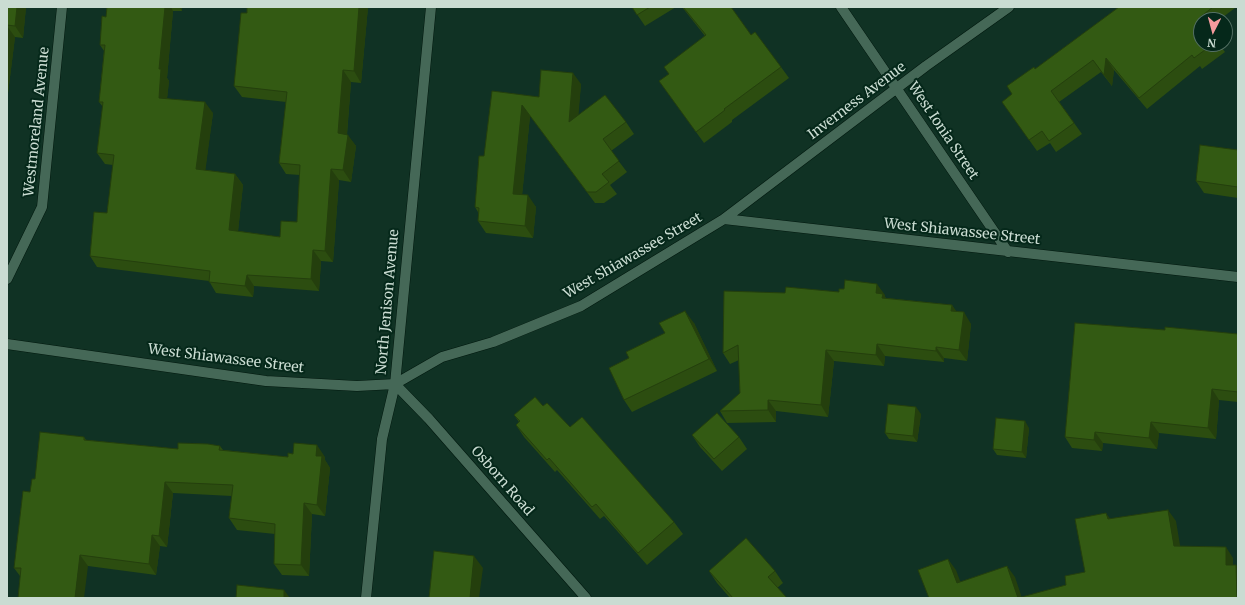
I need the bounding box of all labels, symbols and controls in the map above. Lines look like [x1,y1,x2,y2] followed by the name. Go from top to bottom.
[1193,12,1233,52] north arrow
[1207,36,1217,50] text: N
[21,46,53,198] street label: Westmoreland Avenue
[805,59,909,143] street label: Inverness Avenue
[904,79,982,183] street label: West Ionia Street
[561,209,705,303] street label: West Shiawassee Street
[883,215,1041,249] street label: West Shiawassee Street
[373,229,403,375] street label: North Jenison Avenue
[147,341,305,377] street label: West Shiawassee Street
[467,443,537,519] street label: Osborn Road

